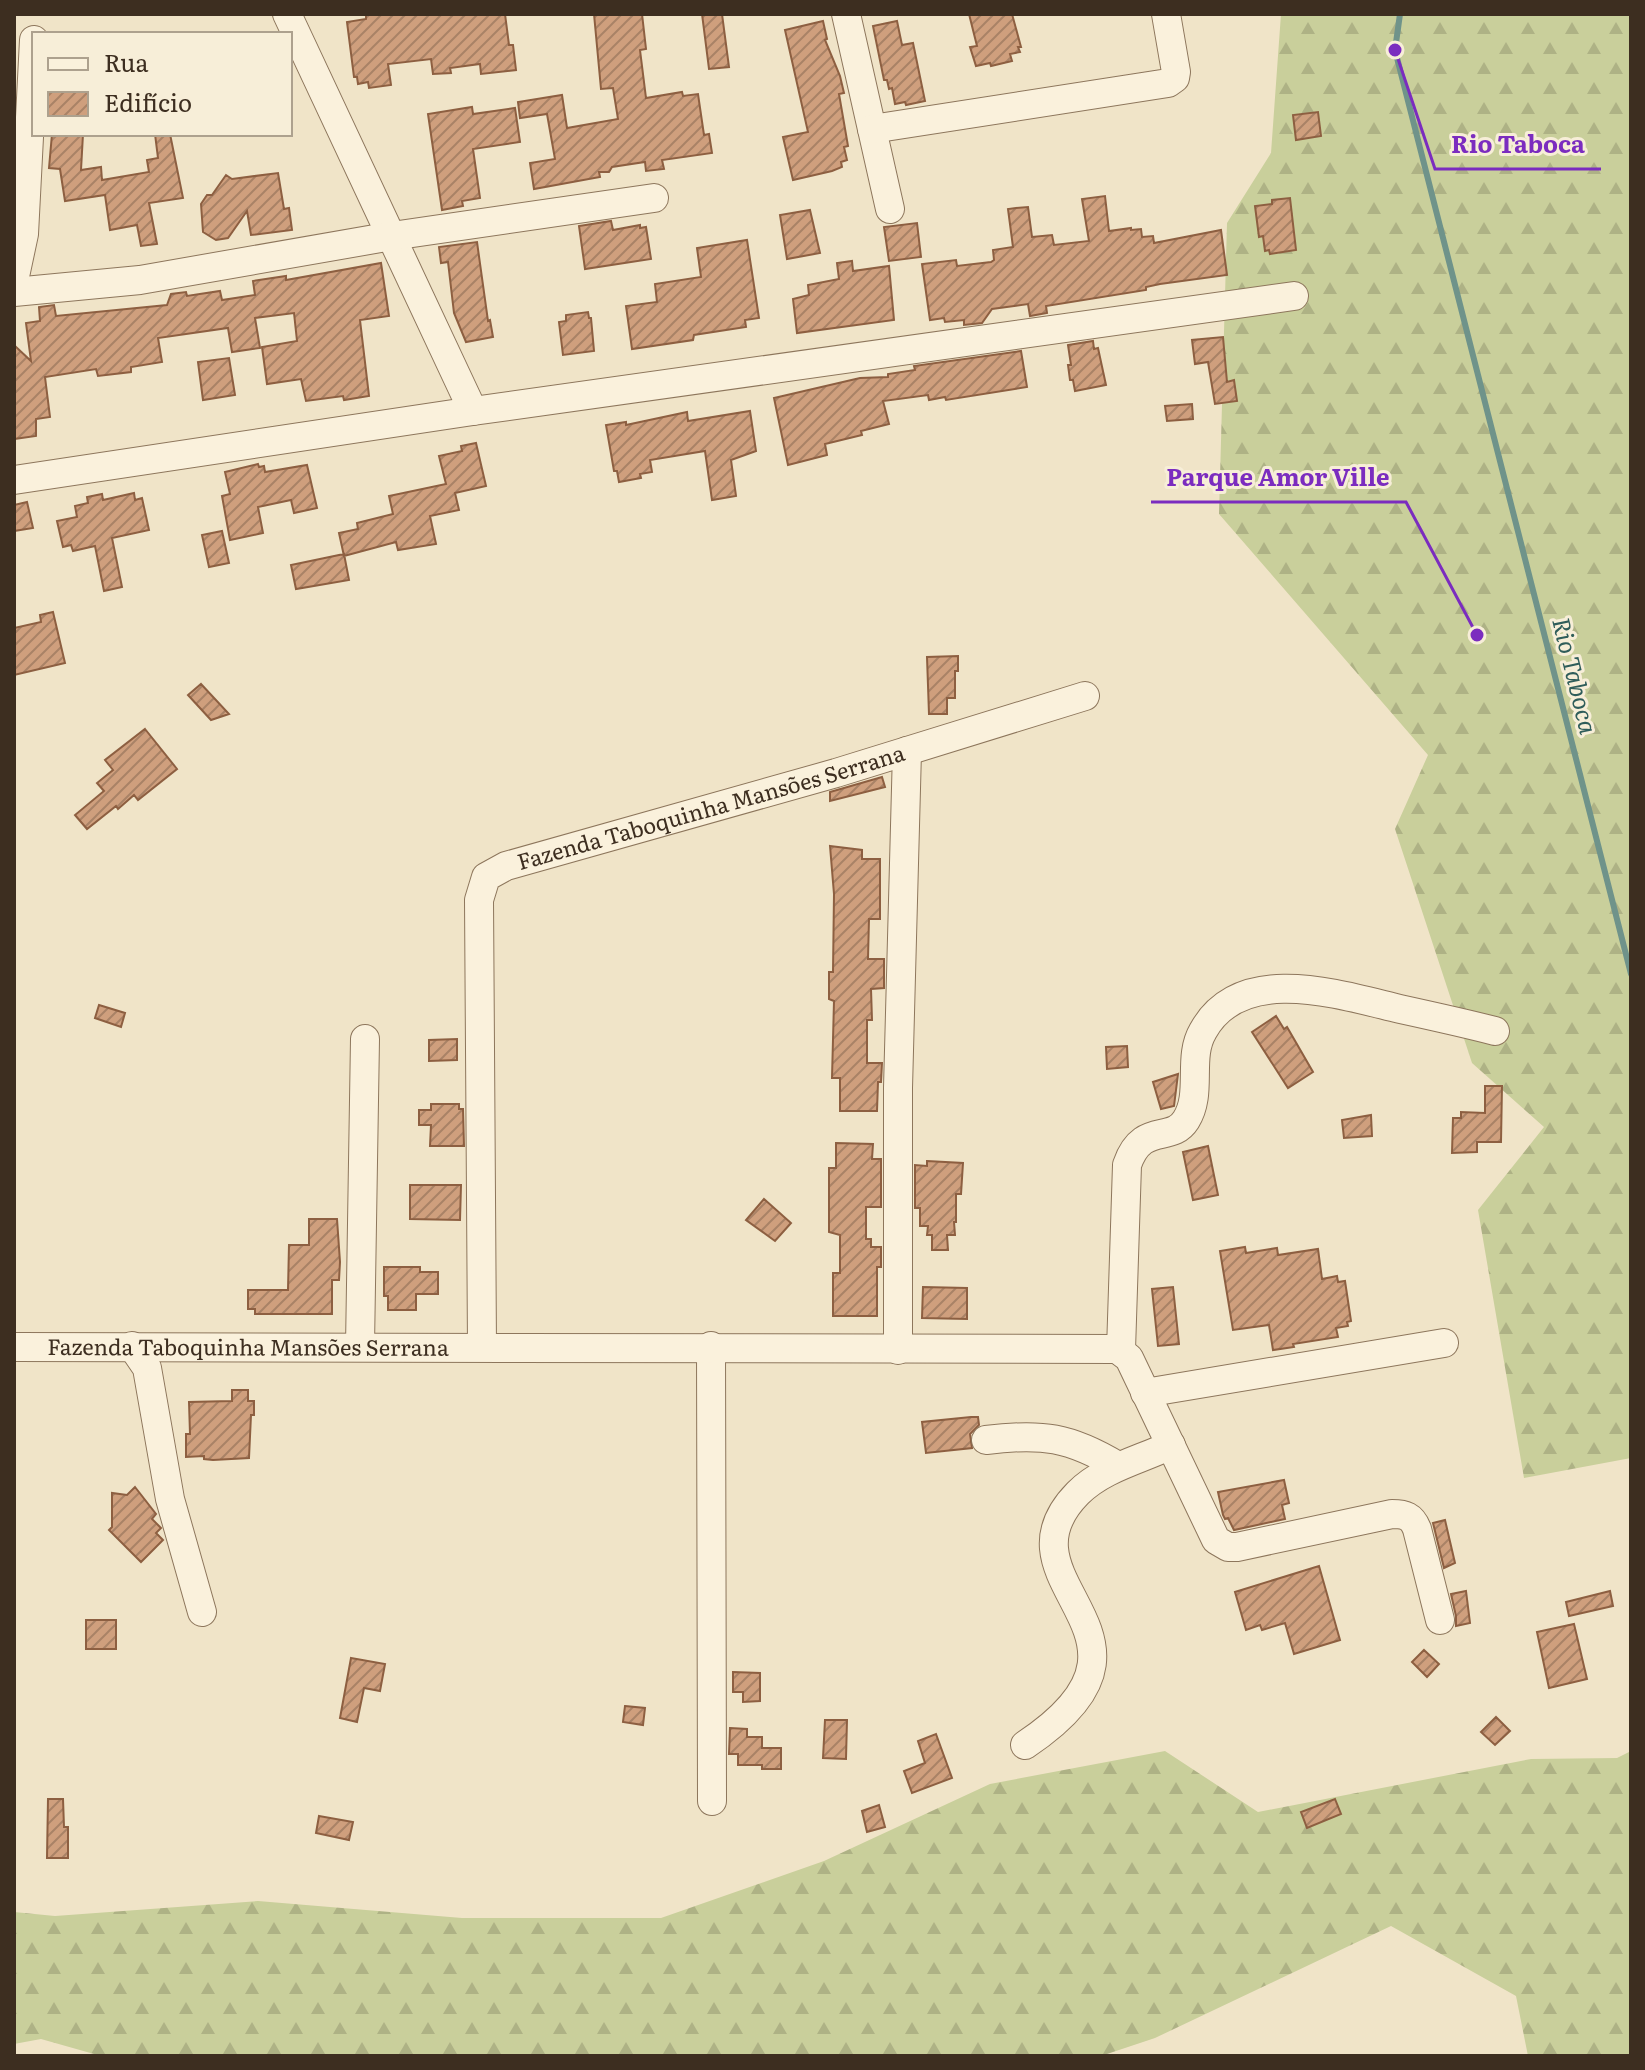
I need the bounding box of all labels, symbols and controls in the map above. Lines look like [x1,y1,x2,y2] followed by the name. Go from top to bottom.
[32,32,292,136] legend
[104,44,149,79] text: Rua
[104,84,192,119] text: Edifício
[1435,121,1601,169] callout: Rio Taboca
[1451,125,1585,160] text: Rio Taboca
[1151,454,1406,502] callout: Parque Amor Ville
[1166,458,1390,493] text: Parque Amor Ville
[1545,614,1608,737] water label: Rio Taboca
[513,735,908,877] street label: Fazenda Taboquinha Mansões Serrana
[47,1329,449,1363] street label: Fazenda Taboquinha Mansões Serrana

